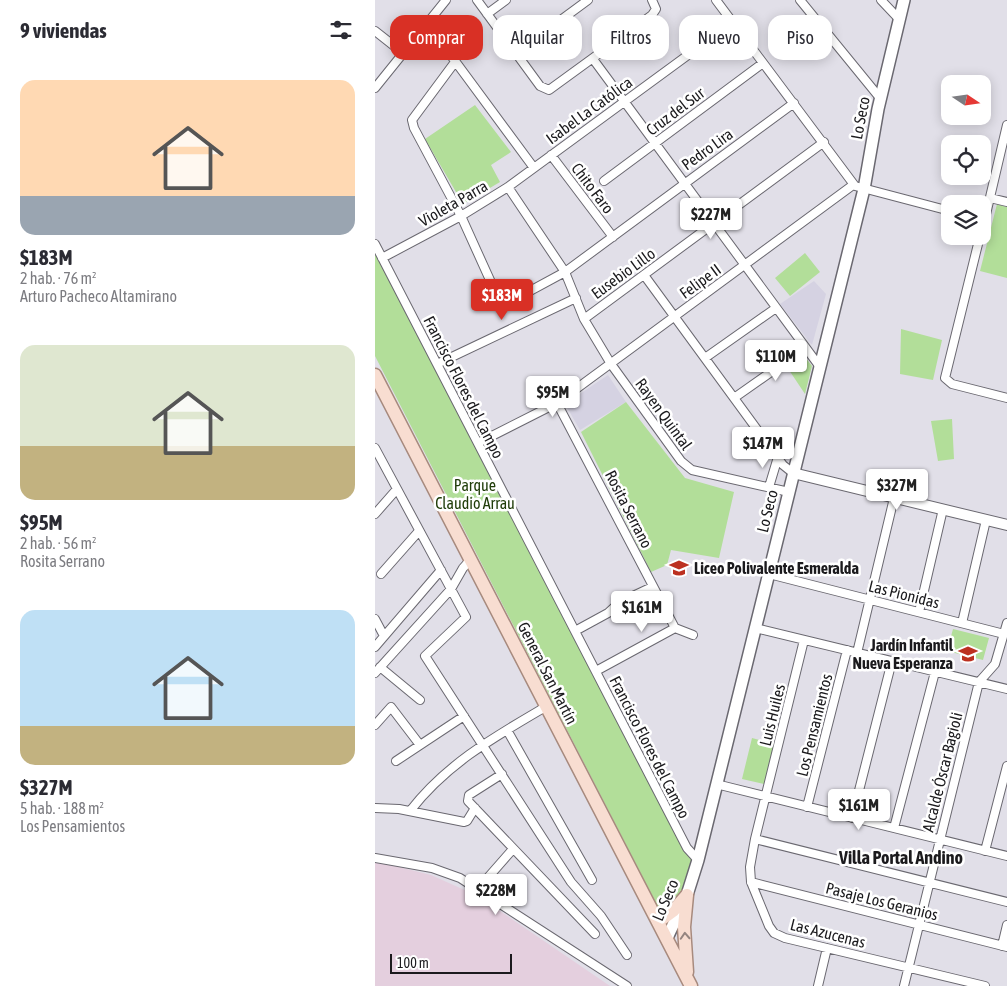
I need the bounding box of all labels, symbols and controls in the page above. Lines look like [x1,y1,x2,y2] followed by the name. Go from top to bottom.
[390,15,483,60] chip: Comprar
[493,15,582,60] chip: Alquilar
[592,15,669,60] chip: Filtros
[679,15,758,60] chip: Nuevo
[768,15,832,60] chip: Piso
[327,16,355,44] icon: filters
[20,18,107,42] text: 9 viviendas
[542,73,636,147] street label: Isabel La Católica
[941,75,991,125] north arrow
[941,75,991,245] map controls
[642,83,708,139] street label: Cruz del Sur
[847,95,873,141] street label: Lo Seco
[143,113,233,203] icon: home
[678,124,736,174] street label: Pedro Lira
[941,135,991,185] button: locate
[568,159,618,217] street label: Chito Faro
[416,176,490,230] street label: Violeta Parra
[941,195,991,245] button: layers
[676,198,746,240] pin: $227M
[691,205,731,223] text: $227M
[588,244,658,302] street label: Eusebio Lillo
[20,245,73,269] text: $183M
[676,260,725,303] street label: Felipe II
[20,269,96,287] text: 2 hab. · 76 m²
[467,278,537,321] pin: $183M
[482,286,522,304] text: $183M
[20,287,177,305] text: Arturo Pacheco Altamirano
[419,313,508,461] street label: Francisco Flores del Campo
[741,340,811,382] pin: $110M
[756,347,796,365] text: $110M
[631,375,696,454] street label: Rayen Quintal
[523,376,583,418] pin: $95M
[143,378,233,468] icon: home
[537,383,569,401] text: $95M
[728,426,798,469] pin: $147M
[743,434,783,452] text: $147M
[602,467,656,551] street label: Rosita Serrano
[862,468,932,511] pin: $327M
[435,476,515,512] park label: Parque Claudio Arrau
[877,476,917,494] text: $327M
[753,488,781,534] street label: Lo Seco
[20,510,63,534] text: $95M
[20,534,96,552] text: 2 hab. · 56 m²
[20,552,105,570] text: Rosita Serrano
[668,557,690,579] school or university icon: Liceo Polivalente Esmeralda
[694,559,859,577] place label: Liceo Polivalente Esmeralda
[867,577,942,612] street label: Las Pionidas
[607,590,677,633] pin: $161M
[622,598,662,616] text: $161M
[515,619,581,727] street label: General San Martín
[853,636,954,672] place label: Jardín Infantil Nueva Esperanza
[143,643,233,733] icon: home
[957,643,979,665] school or university icon: Jardín Infantil Nueva Esperanza
[793,671,836,778] street label: Los Pensamientos
[605,673,694,821] street label: Francisco Flores del Campo
[756,682,788,748] street label: Luis Huiles
[918,710,967,834] street label: Alcalde Óscar Bagioli
[20,775,73,799] text: $327M
[824,788,894,831] pin: $161M
[839,796,879,814] text: $161M
[20,799,104,817] text: 5 hab. · 188 m²
[20,817,125,835] text: Los Pensamientos
[838,847,963,868] district label: Villa Portal Andino
[461,874,531,916] pin: $228M
[648,877,682,923] street label: Lo Seco
[824,878,940,925] street label: Pasaje Los Geranios
[476,881,516,899] text: $228M
[789,915,868,951] street label: Las Azucenas
[679,932,690,940] one-way arrow
[390,951,513,974] scale bar
[397,955,429,971] text: 100 m

